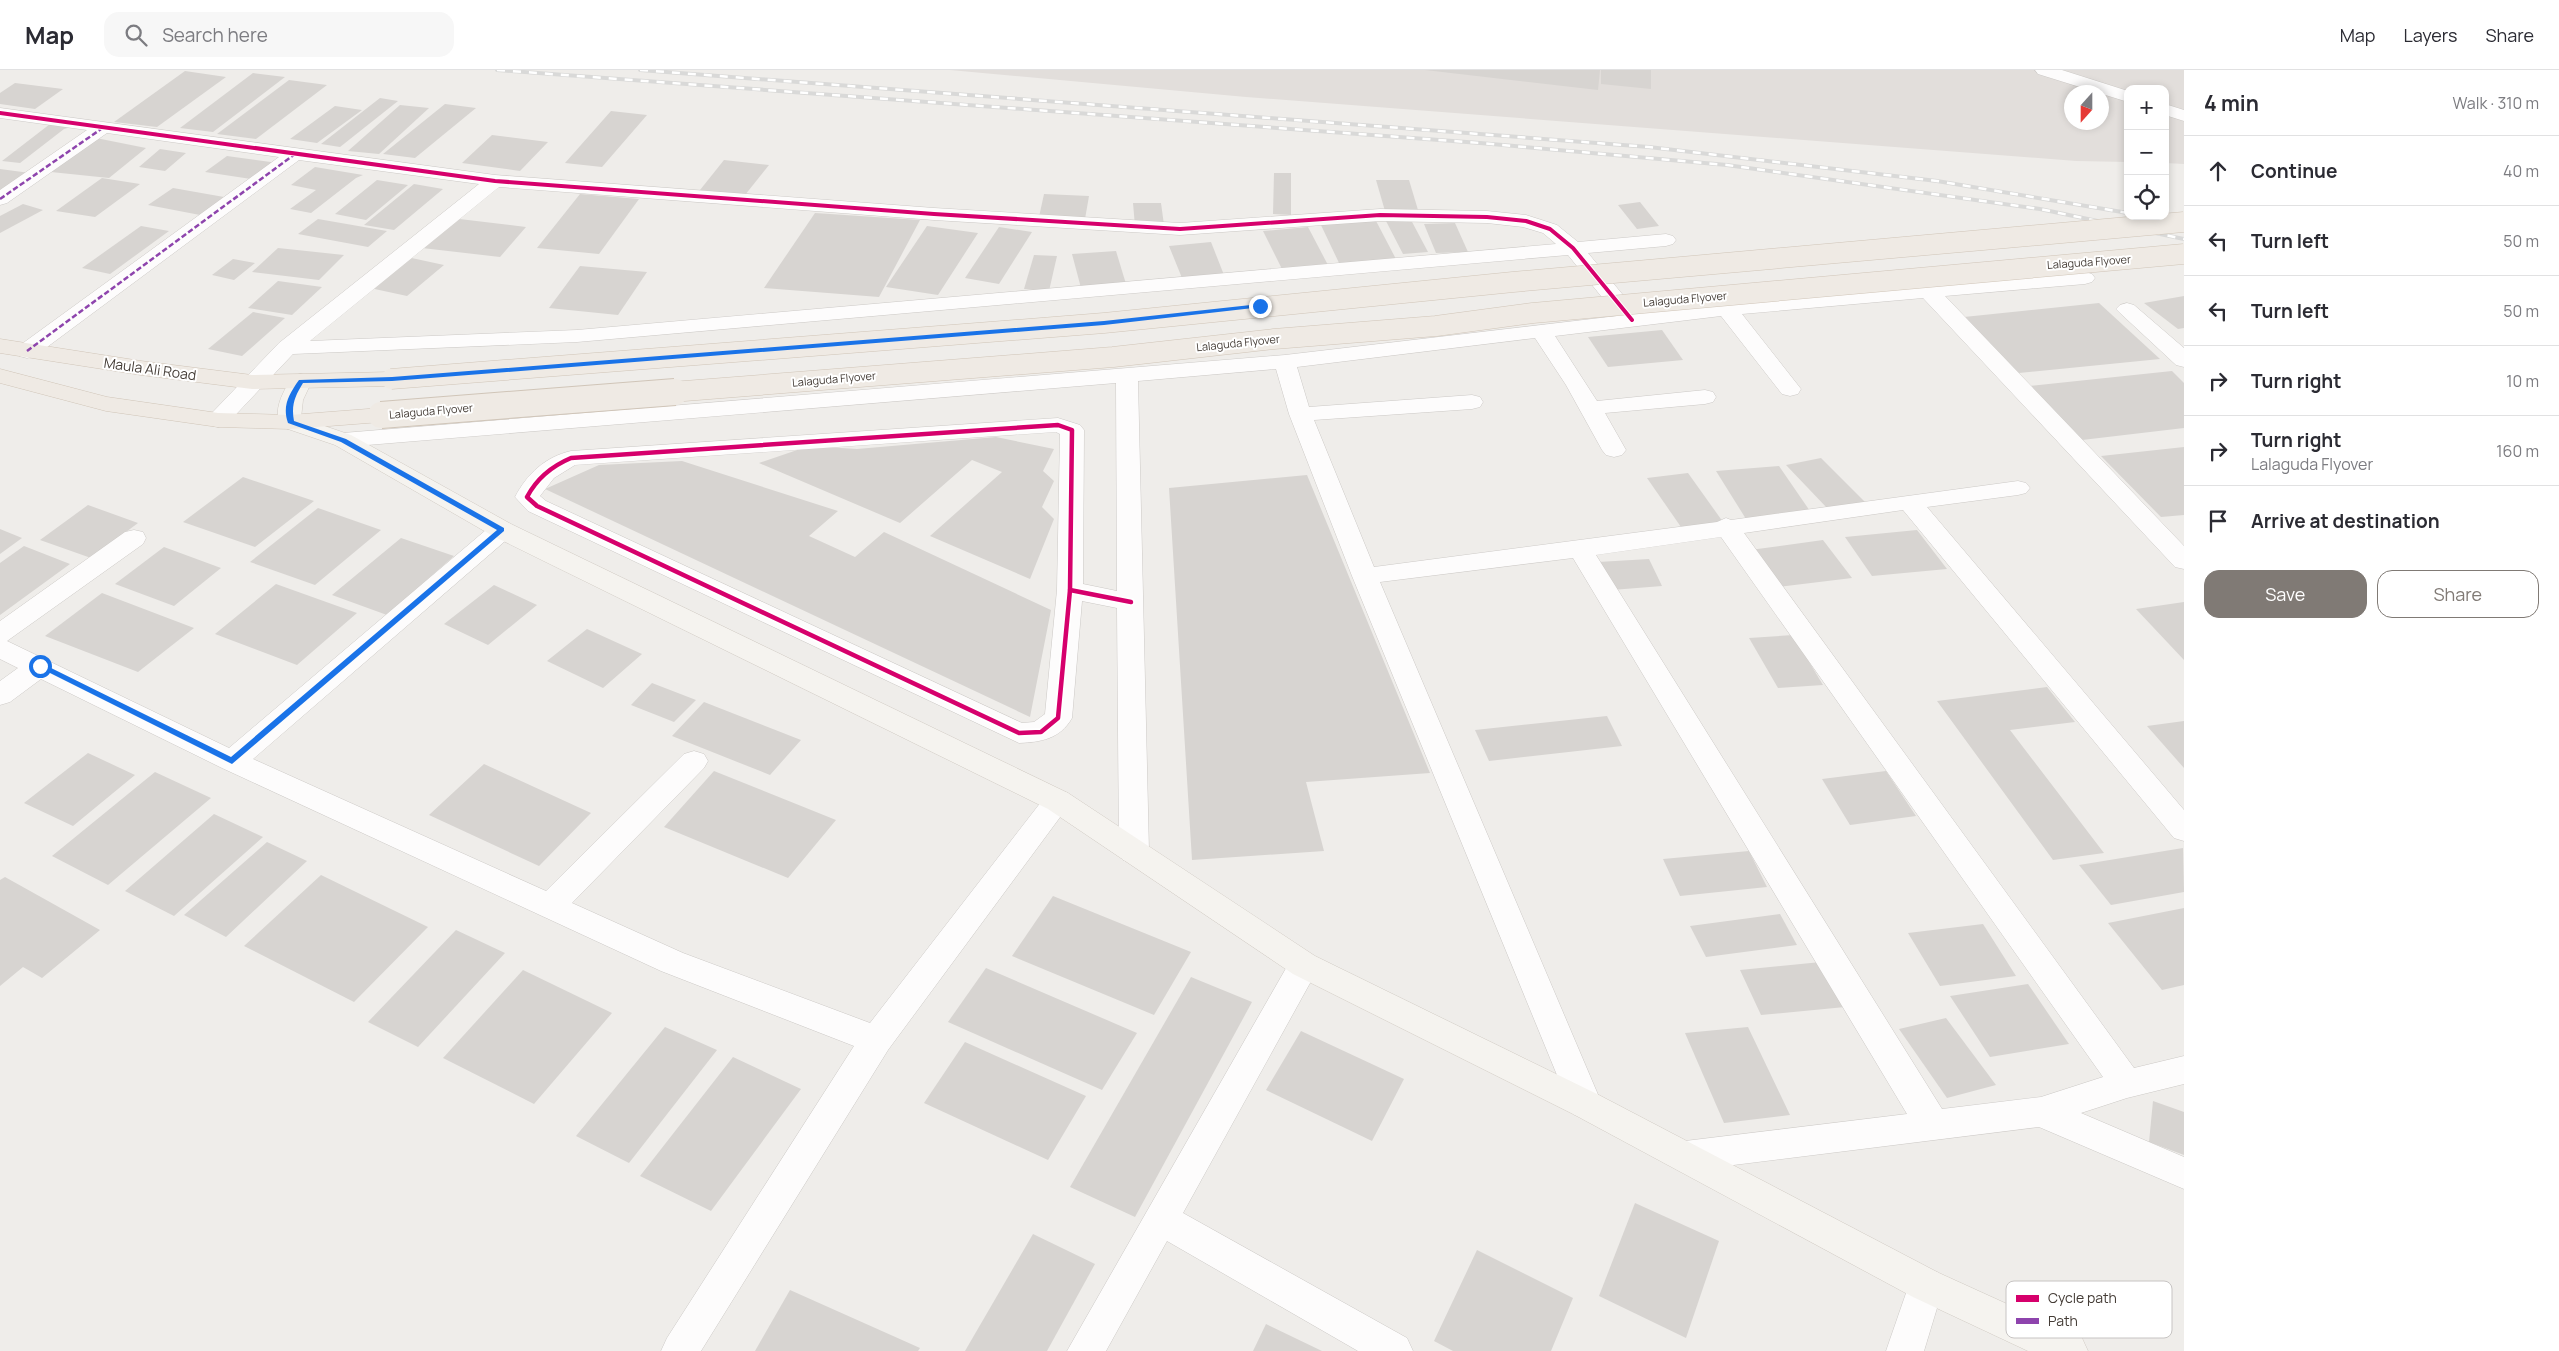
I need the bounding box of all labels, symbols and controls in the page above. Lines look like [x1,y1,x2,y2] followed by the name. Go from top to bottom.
[104,12,454,57] search box
[25,18,74,51] text: Map
[122,21,150,49] icon: search
[162,22,268,48] text: Search here
[2340,23,2375,47] text: Map
[2403,23,2457,47] text: Layers
[2485,23,2534,47] text: Share
[2064,85,2109,130] north arrow
[2124,85,2169,220] map controls
[2124,85,2169,130] button: +
[2204,89,2259,117] text: 4 min
[2453,92,2539,114] text: Walk · 310 m
[2124,130,2169,175] button: −
[2204,157,2232,185] icon: ahead
[2251,158,2337,184] text: Continue
[2503,160,2539,182] text: 40 m
[2124,175,2169,220] button: locate
[2204,227,2232,255] icon: left
[2251,228,2329,254] text: Turn left
[2503,230,2539,252] text: 50 m
[2047,251,2131,272] street label: Lalaguda Flyover
[1642,287,1727,310] street label: Lalaguda Flyover
[1249,295,1272,318] route end
[2204,297,2232,325] icon: left
[2251,298,2329,324] text: Turn left
[2503,300,2539,322] text: 50 m
[1195,331,1281,354] street label: Lalaguda Flyover
[103,353,197,384] street label: Maula Ali Road
[791,367,876,390] street label: Lalaguda Flyover
[2204,367,2232,395] icon: right
[2251,368,2341,394] text: Turn right
[2506,370,2539,392] text: 10 m
[388,399,473,422] street label: Lalaguda Flyover
[2251,427,2341,453] text: Turn right
[2204,437,2232,465] icon: right
[2496,440,2539,462] text: 160 m
[2251,453,2373,475] text: Lalaguda Flyover
[2204,507,2232,535] icon: arrive
[2251,508,2440,534] text: Arrive at destination
[2204,570,2367,618] button: Save
[2377,570,2539,618] button: Share
[29,655,52,678] route start
[2006,1281,2172,1338] legend
[2048,1288,2117,1307] text: Cycle path
[2048,1311,2078,1330] text: Path

